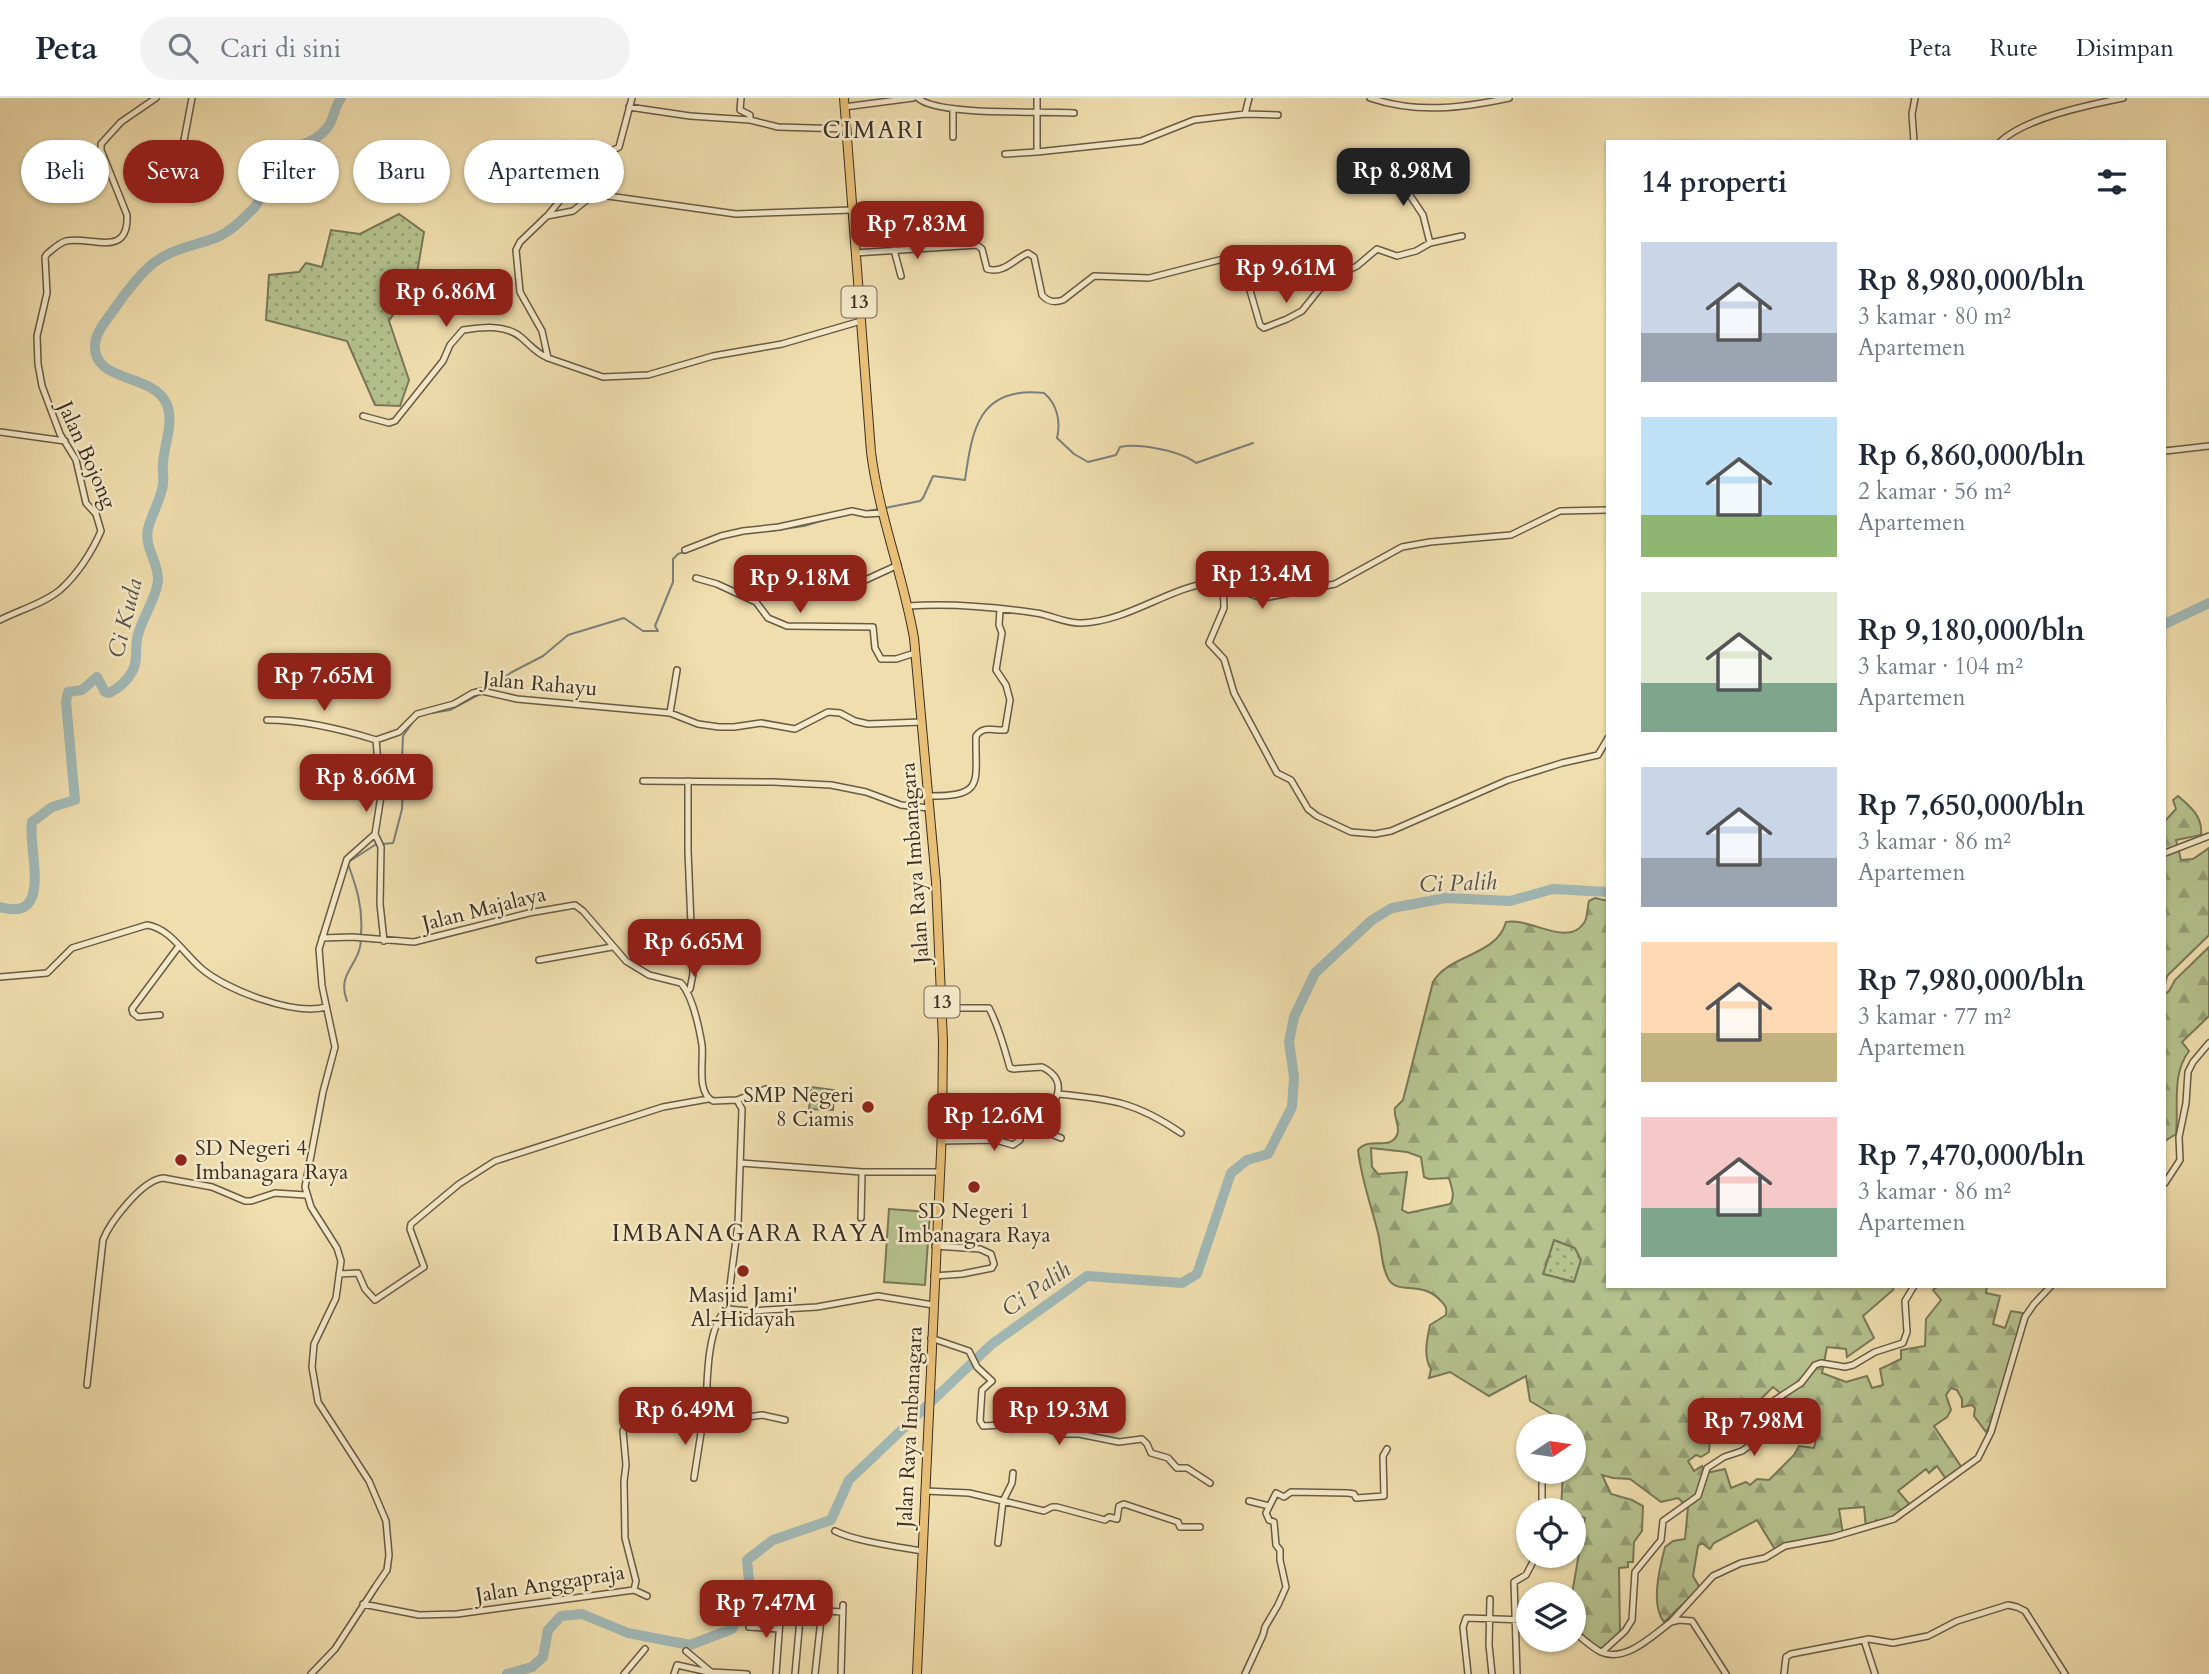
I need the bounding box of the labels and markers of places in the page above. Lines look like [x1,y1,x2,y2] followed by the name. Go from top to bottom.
[1331,148,1475,208] pin: Rp 8.98M
[845,202,989,261] pin: Rp 7.83M
[1214,246,1358,305] pin: Rp 9.61M
[374,270,518,329] pin: Rp 6.86M
[1190,552,1334,611] pin: Rp 13.4M
[728,556,872,615] pin: Rp 9.18M
[252,654,396,713] pin: Rp 7.65M
[294,754,438,814] pin: Rp 8.66M
[622,920,766,979] pin: Rp 6.65M
[743,1081,854,1134] place label: SMP Negeri 8 Ciamis
[922,1094,1066,1153] pin: Rp 12.6M
[860,1099,876,1115] marker: SMP Negeri 8 Ciamis
[195,1134,348,1187] place label: SD Negeri 4 Imbanagara Raya
[173,1152,189,1168] marker: SD Negeri 4 Imbanagara Raya
[966,1179,982,1195] marker: SD Negeri 1 Imbanagara Raya
[897,1197,1051,1250] place label: SD Negeri 1 Imbanagara Raya
[735,1263,751,1279] marker: Masjid Jami' Al-Hidayah
[688,1281,798,1334] place label: Masjid Jami' Al-Hidayah
[613,1388,757,1447] pin: Rp 6.49M
[987,1388,1131,1447] pin: Rp 19.3M
[1682,1398,1826,1458] pin: Rp 7.98M
[694,1580,838,1640] pin: Rp 7.47M

